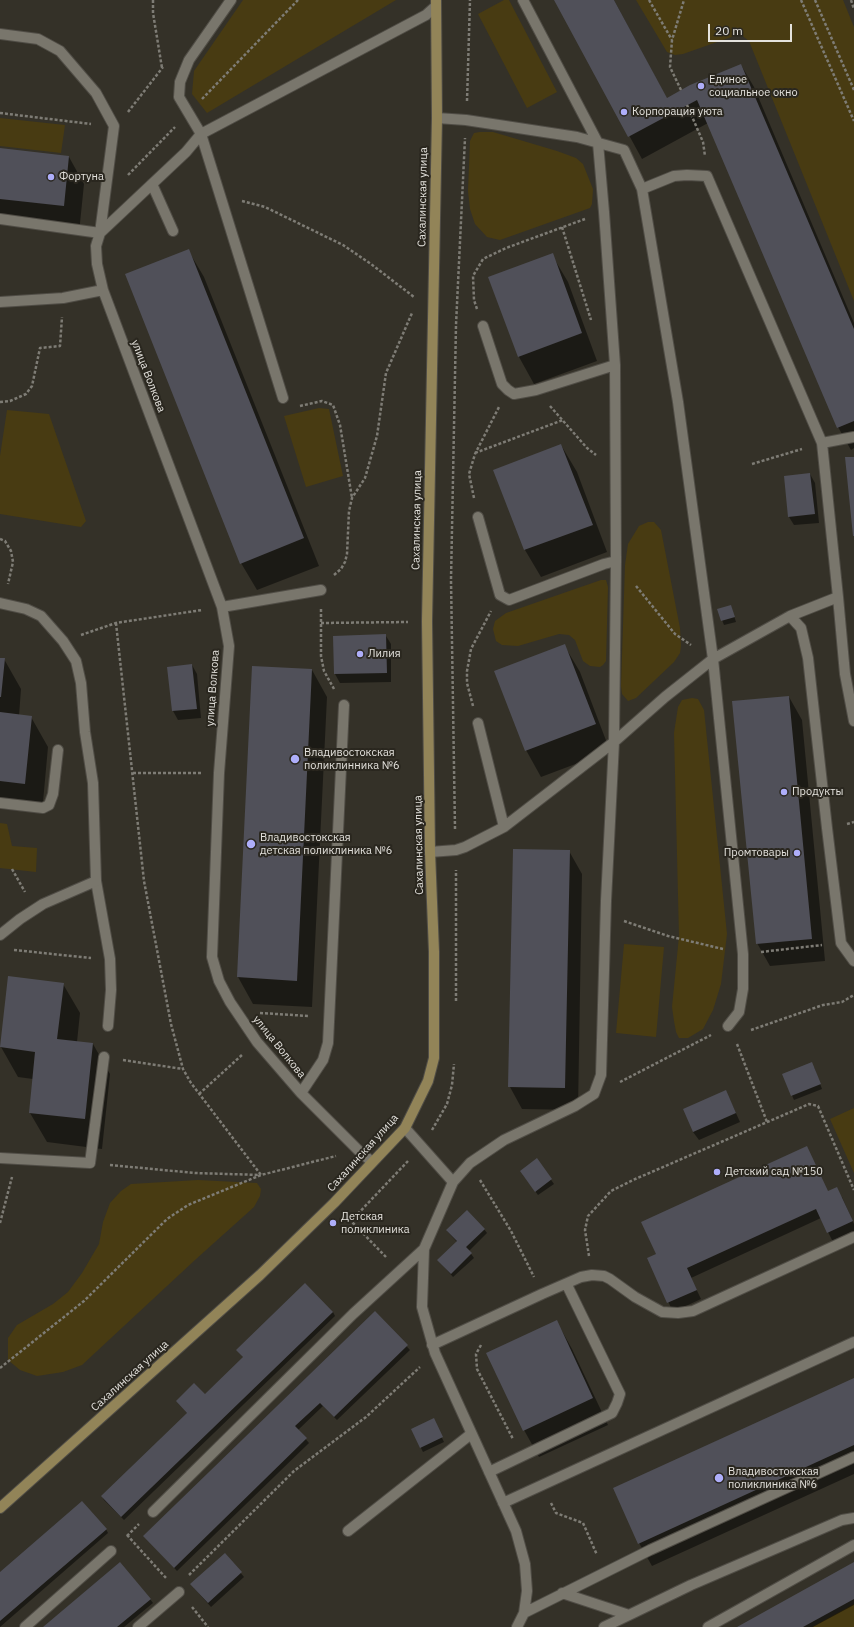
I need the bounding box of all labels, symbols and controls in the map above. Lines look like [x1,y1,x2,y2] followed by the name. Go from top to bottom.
[710,16,794,42] scale bar
[715,23,743,38] text: 20 m
[709,73,798,99] place label: Единое социальное окно
[696,81,706,91] marker: Единое социальное окно
[632,105,723,119] place label: Корпорация уюта
[619,107,629,117] marker: Корпорация уюта
[416,147,430,247] street label: Сахалинская улица
[59,170,104,184] place label: Фортуна
[46,172,56,182] marker: Фортуна
[128,338,168,414] street label: улица Волкова
[410,470,424,570] street label: Сахалинская улица
[368,647,401,661] place label: Лилия
[204,649,222,727] street label: улица Волкова
[355,649,365,659] marker: Лилия
[304,746,400,772] place label: Владивостокская поликлинника №6
[289,753,301,765] marker: Владивостокская поликлинника №6
[792,785,843,799] place label: Продукты
[779,787,789,797] marker: Продукты
[412,795,426,895] street label: Сахалинская улица
[260,831,392,857] place label: Владивостокская детская поликлиника №6
[245,838,257,850] marker: Владивостокская детская поликлиника №6
[724,846,789,860] place label: Промтовары
[792,848,802,858] marker: Промтовары
[250,1013,308,1081] street label: улица Волкова
[325,1112,401,1194] street label: Сахалинская улица
[725,1165,823,1179] place label: Детский сад №150
[712,1167,722,1177] marker: Детский сад №150
[341,1210,410,1236] place label: Детская поликлиника
[328,1218,338,1228] marker: Детская поликлиника
[89,1338,171,1414] street label: Сахалинская улица
[728,1465,819,1491] place label: Владивостокская поликлиника №6
[713,1472,725,1484] marker: Владивостокская поликлиника №6

